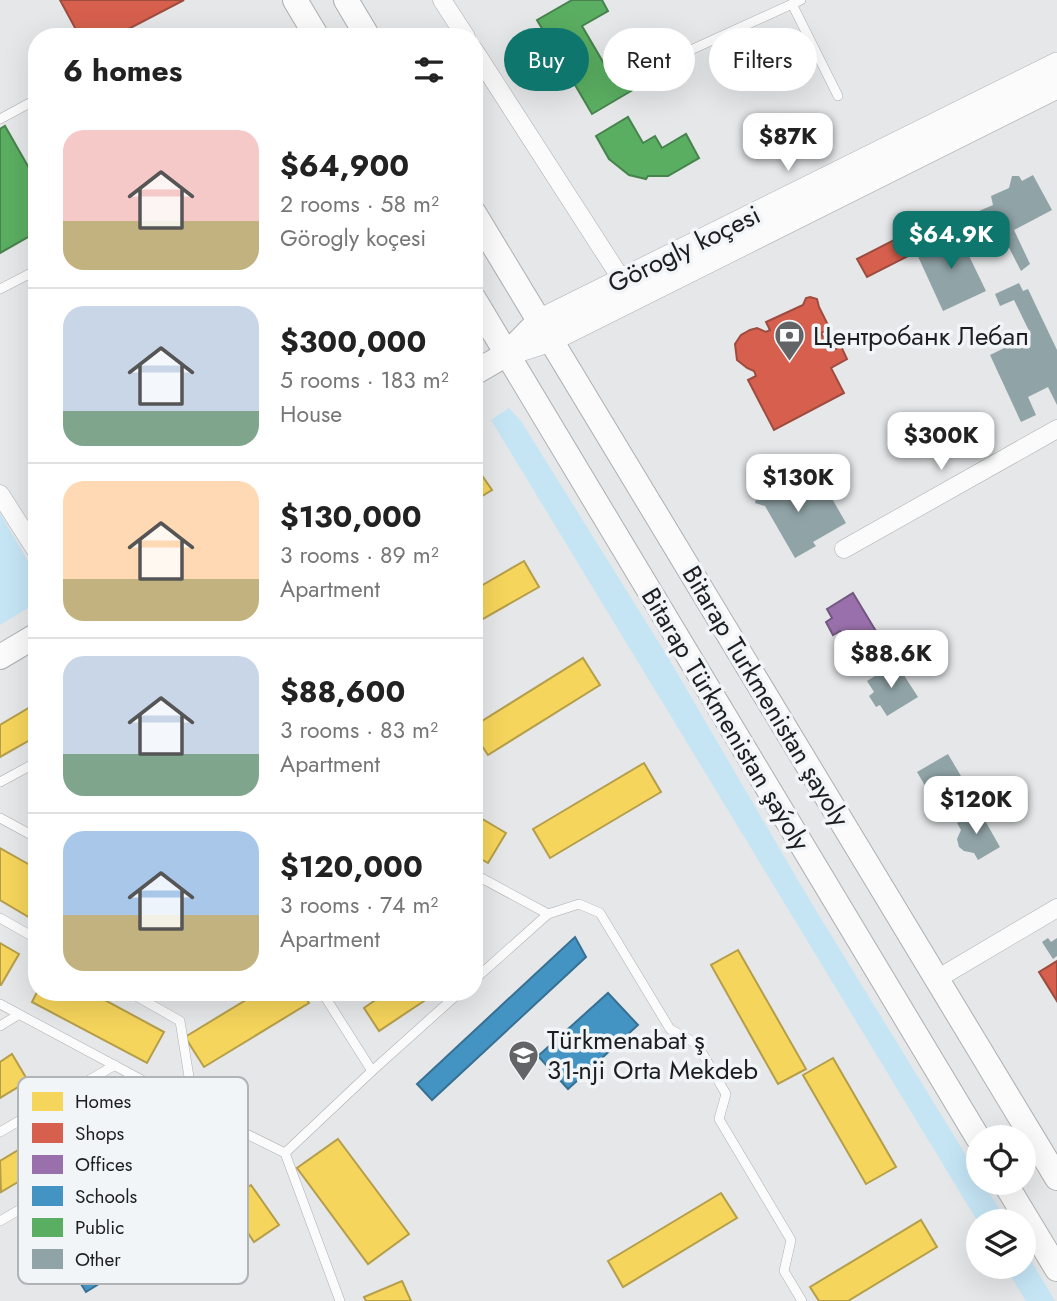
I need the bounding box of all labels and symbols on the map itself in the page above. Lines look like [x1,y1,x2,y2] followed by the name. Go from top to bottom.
[747,114,829,173] pin: $87K
[601,196,767,302] street label: Görogly koçesi
[894,212,1008,271] pin: $64.9K
[813,317,1029,355] place label: Центробанк Лебап
[773,319,807,363] bank icon: Центробанк Лебап
[892,412,990,472] pin: $300K
[749,454,847,514] pin: $130K
[673,558,859,834] street label: Bitarap Turkmenistan şayoly
[632,580,820,858] street label: Bitarap Türkmenistan şaýoly
[834,630,948,690] pin: $88.6K
[927,776,1025,836] pin: $120K
[547,1021,758,1089] place label: Türkmenabat ş 31-nji Orta Mekdeb
[507,1038,541,1082] school or university icon: Türkmenabat ş 31-nji Orta Mekdeb
[18,1077,248,1284] legend
[75,1088,132,1115] text: Homes
[75,1120,125,1147] text: Shops
[75,1151,133,1178] text: Offices
[75,1183,138,1210] text: Schools
[75,1214,124,1241] text: Public
[75,1246,121,1273] text: Other

